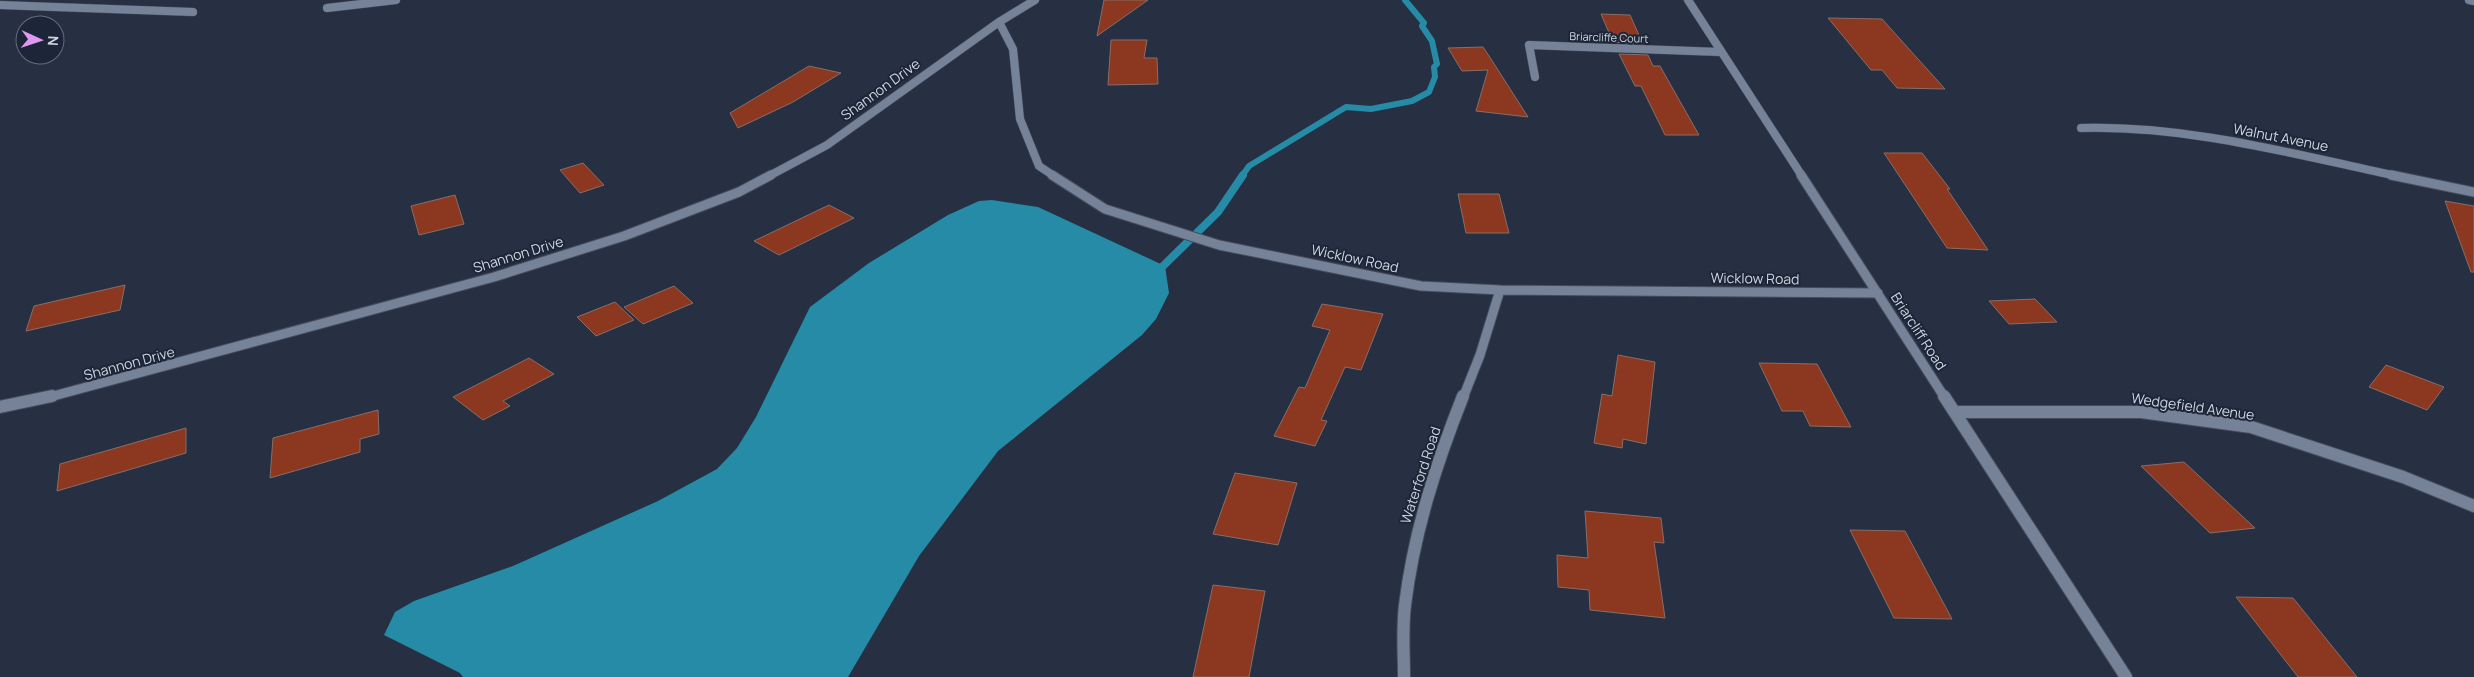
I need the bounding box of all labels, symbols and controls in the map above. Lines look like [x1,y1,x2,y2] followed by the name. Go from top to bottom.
[15,15,65,65] north arrow
[1569,28,1649,46] street label: Briarcliffe Court
[44,35,63,46] text: N
[837,54,923,124] street label: Shannon Drive
[2232,118,2330,156] street label: Walnut Avenue
[471,231,565,277] street label: Shannon Drive
[1310,239,1400,277] street label: Wicklow Road
[1710,268,1800,288] street label: Wicklow Road
[1887,289,1951,373] street label: Briarcliff Road
[81,342,177,384] street label: Shannon Drive
[2130,388,2256,424] street label: Wedgefield Avenue
[1395,424,1445,526] street label: Waterford Road

